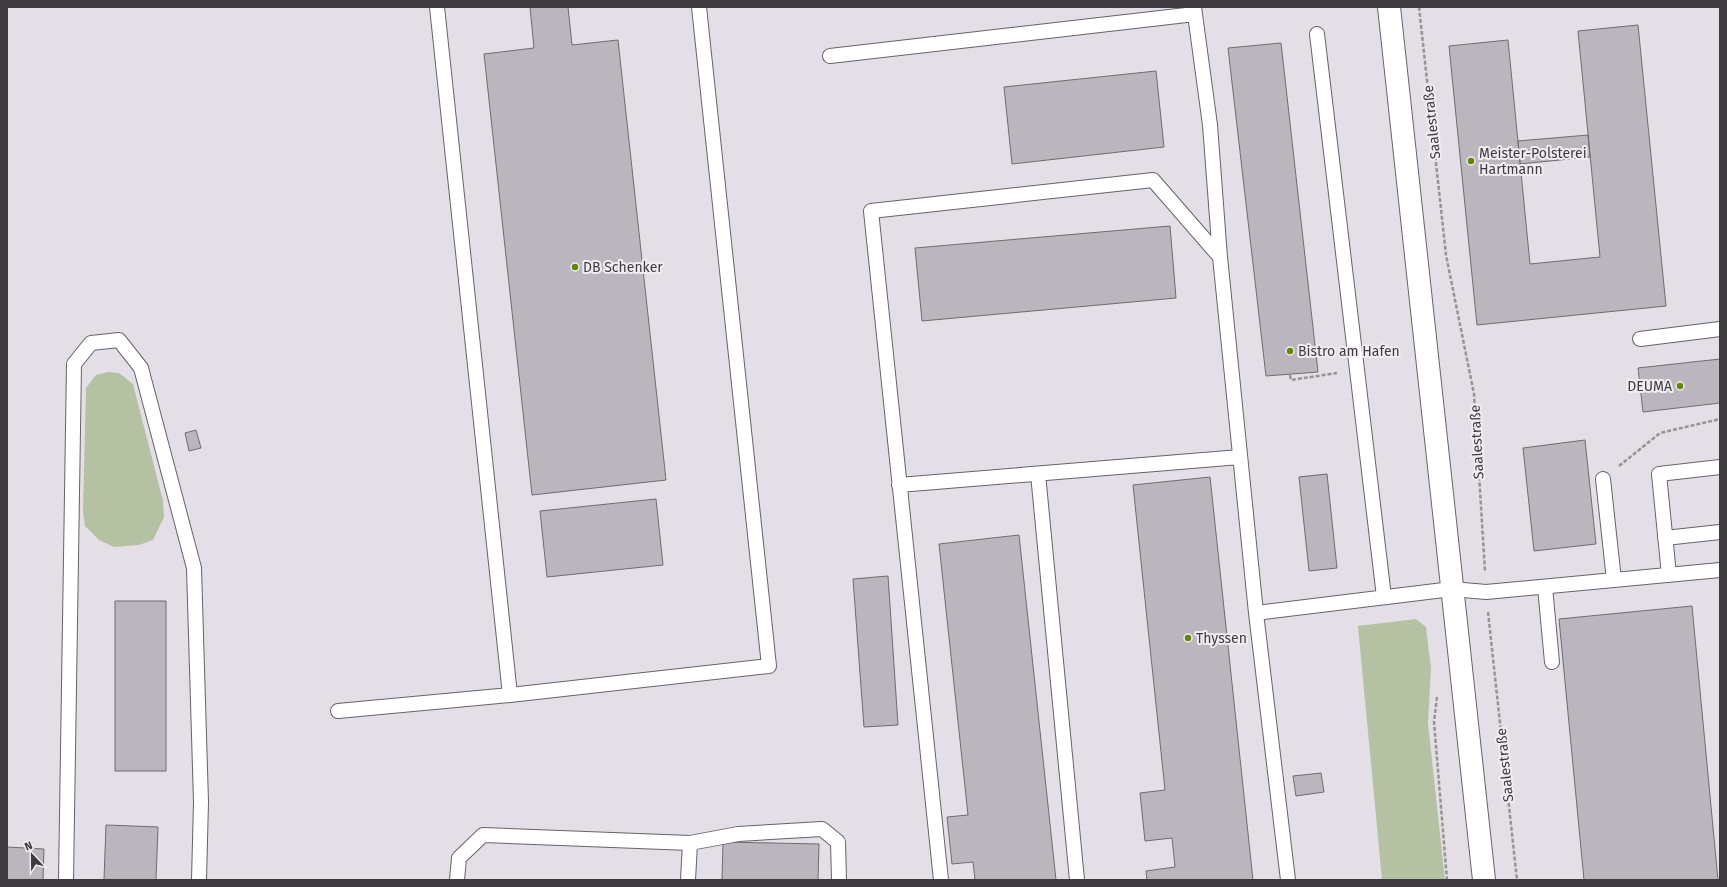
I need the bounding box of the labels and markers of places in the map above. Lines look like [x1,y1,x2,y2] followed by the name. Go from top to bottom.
[1479,145,1587,178] place label: Meister-Polsterei Hartmann
[1466,156,1476,166] marker: Meister-Polsterei Hartmann
[583,259,663,276] place label: DB Schenker
[570,262,580,272] marker: DB Schenker
[1298,343,1400,360] place label: Bistro am Hafen
[1285,346,1295,356] marker: Bistro am Hafen
[1627,378,1672,395] place label: DEUMA
[1675,381,1685,391] marker: DEUMA
[1196,630,1247,647] place label: Thyssen
[1183,633,1193,643] marker: Thyssen

